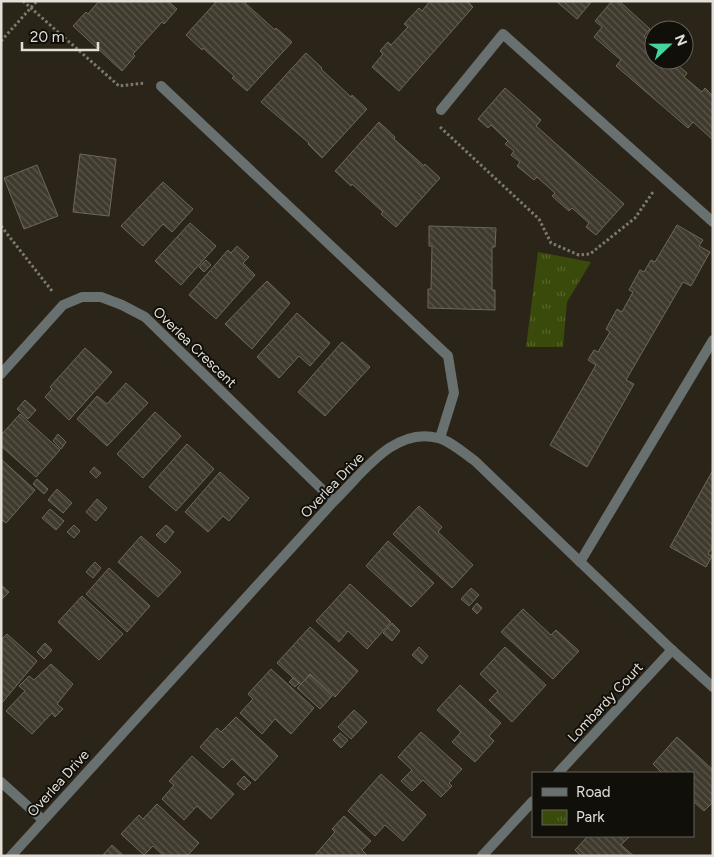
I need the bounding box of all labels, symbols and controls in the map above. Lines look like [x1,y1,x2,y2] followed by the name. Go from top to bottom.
[22,20,99,52] scale bar
[644,20,694,70] north arrow
[30,28,64,46] text: 20 m
[671,32,690,49] text: N
[150,303,240,391] street label: Overlea Crescent
[297,449,368,521] street label: Overlea Drive
[564,659,647,746] street label: Lombardy Court
[24,746,93,820] street label: Overlea Drive
[532,772,694,837] legend
[576,783,611,801] text: Road
[576,808,605,826] text: Park

